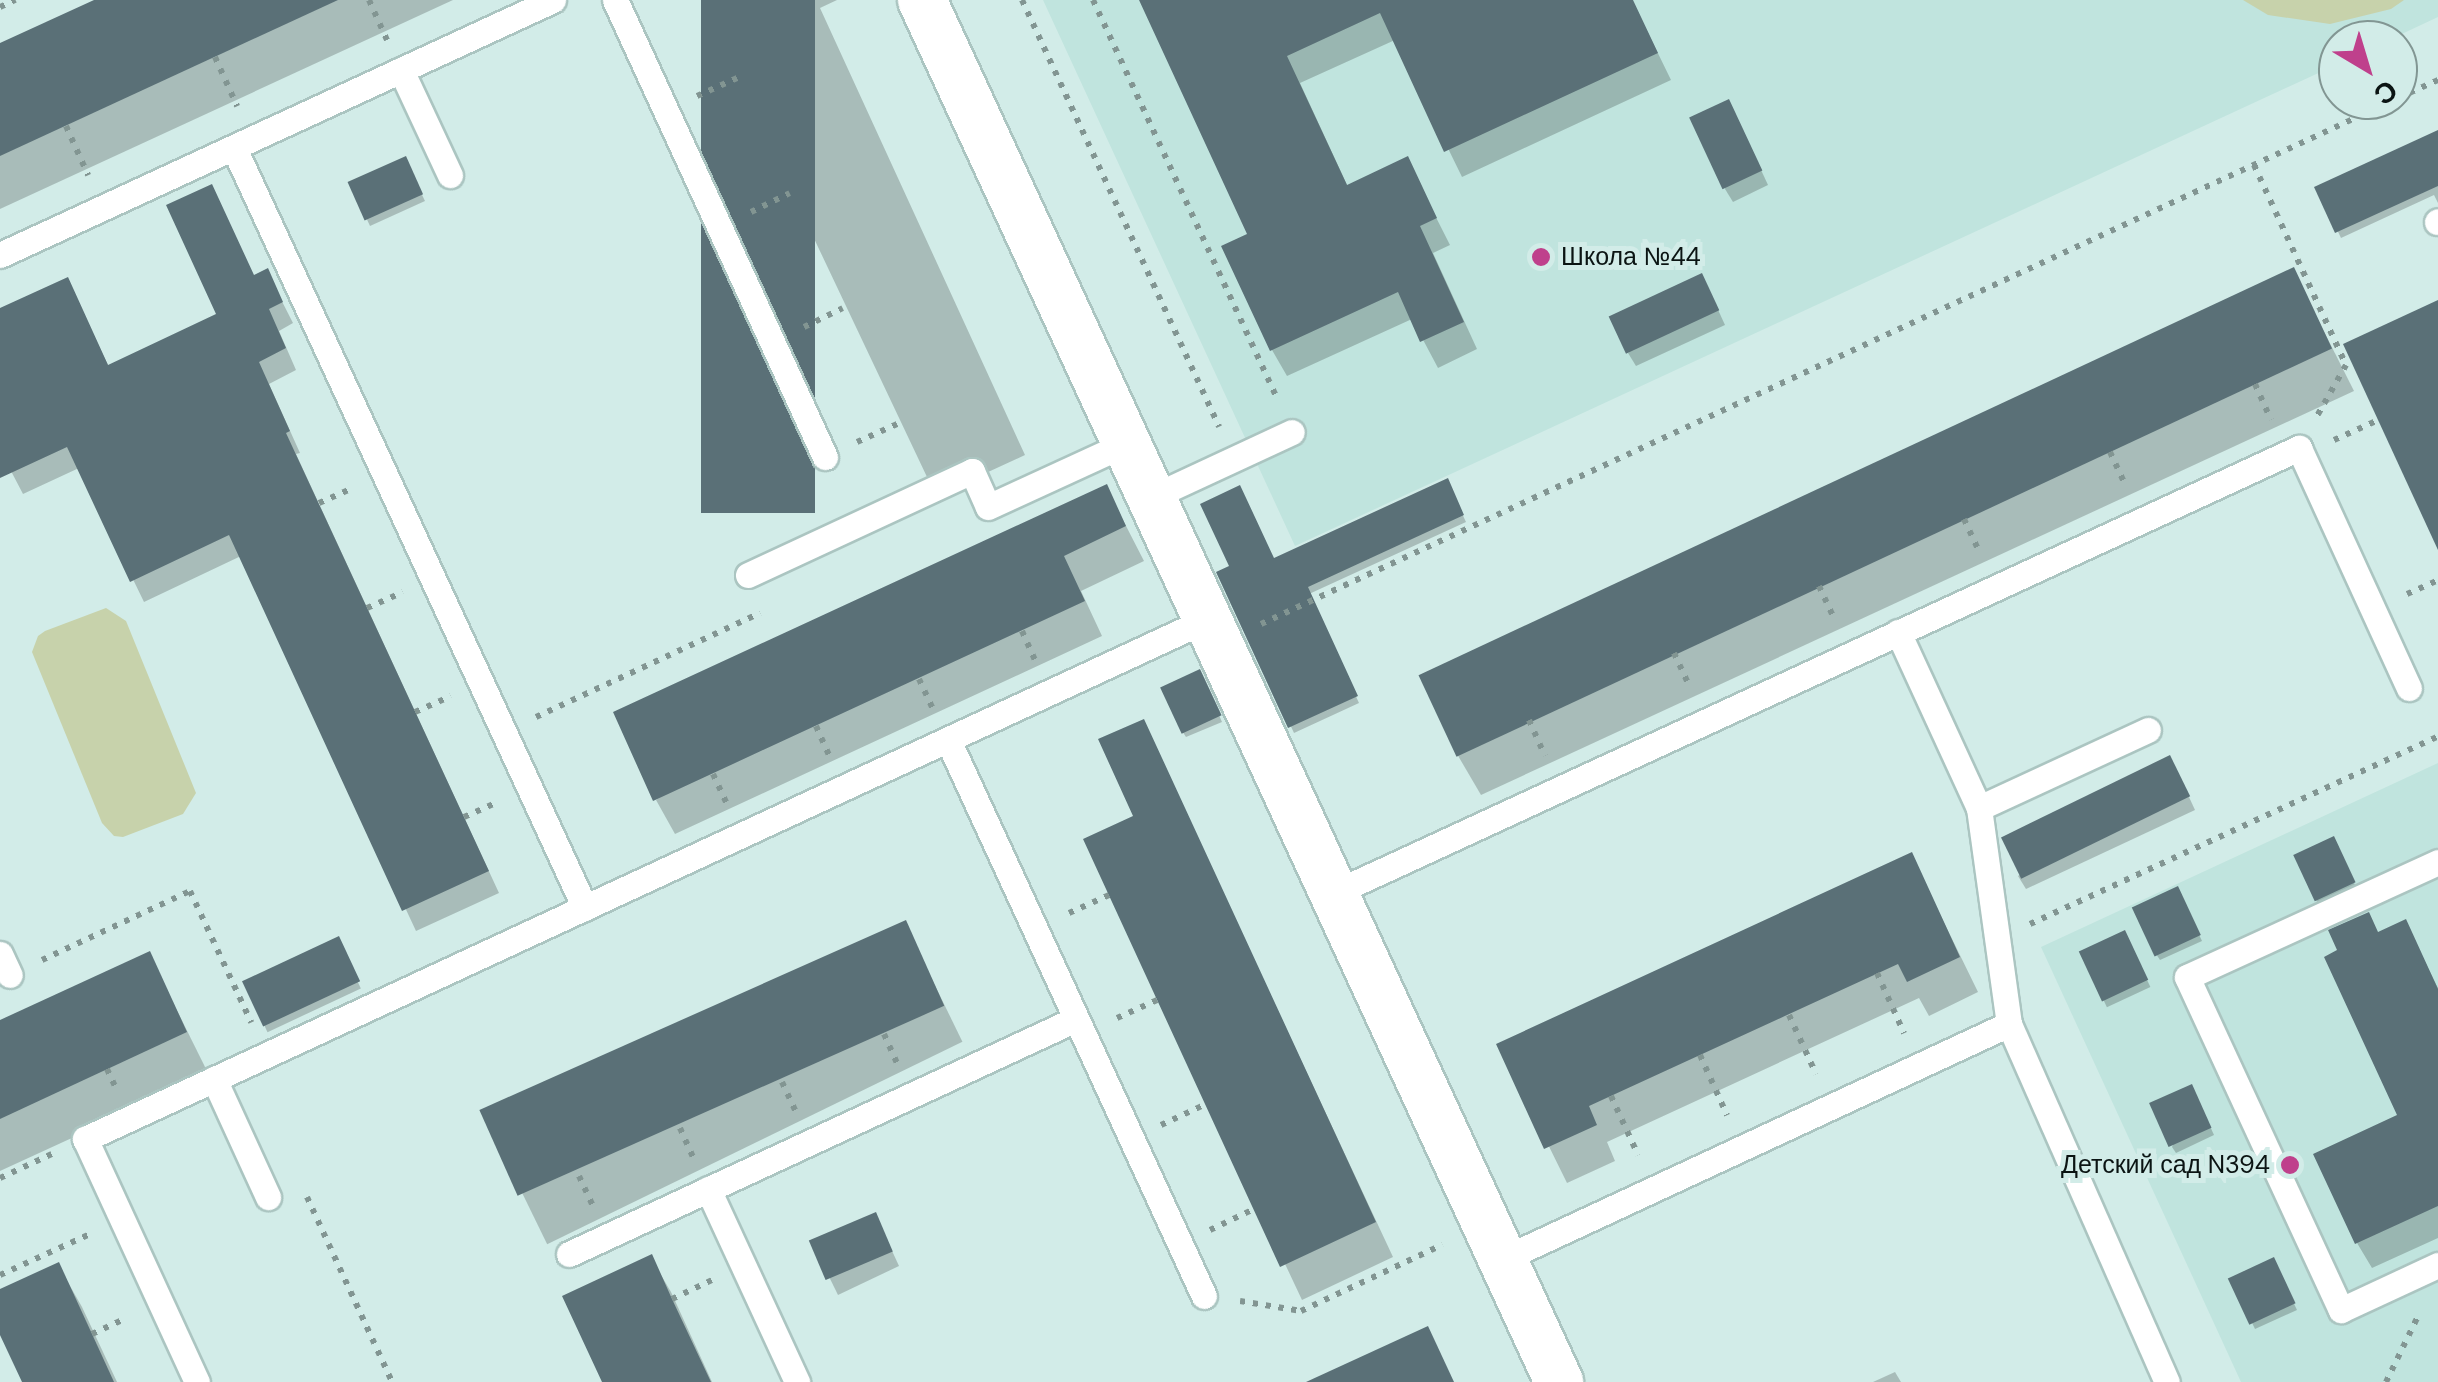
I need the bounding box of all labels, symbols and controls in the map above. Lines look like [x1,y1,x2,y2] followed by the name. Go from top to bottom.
[2318,20,2418,120] north arrow
[2366,72,2405,113] text: С
[1561,242,1701,272] place label: Школа №44
[1530,246,1552,268] marker: Школа №44
[2061,1150,2270,1180] place label: Детский сад N394
[2279,1154,2301,1176] marker: Детский сад N394

